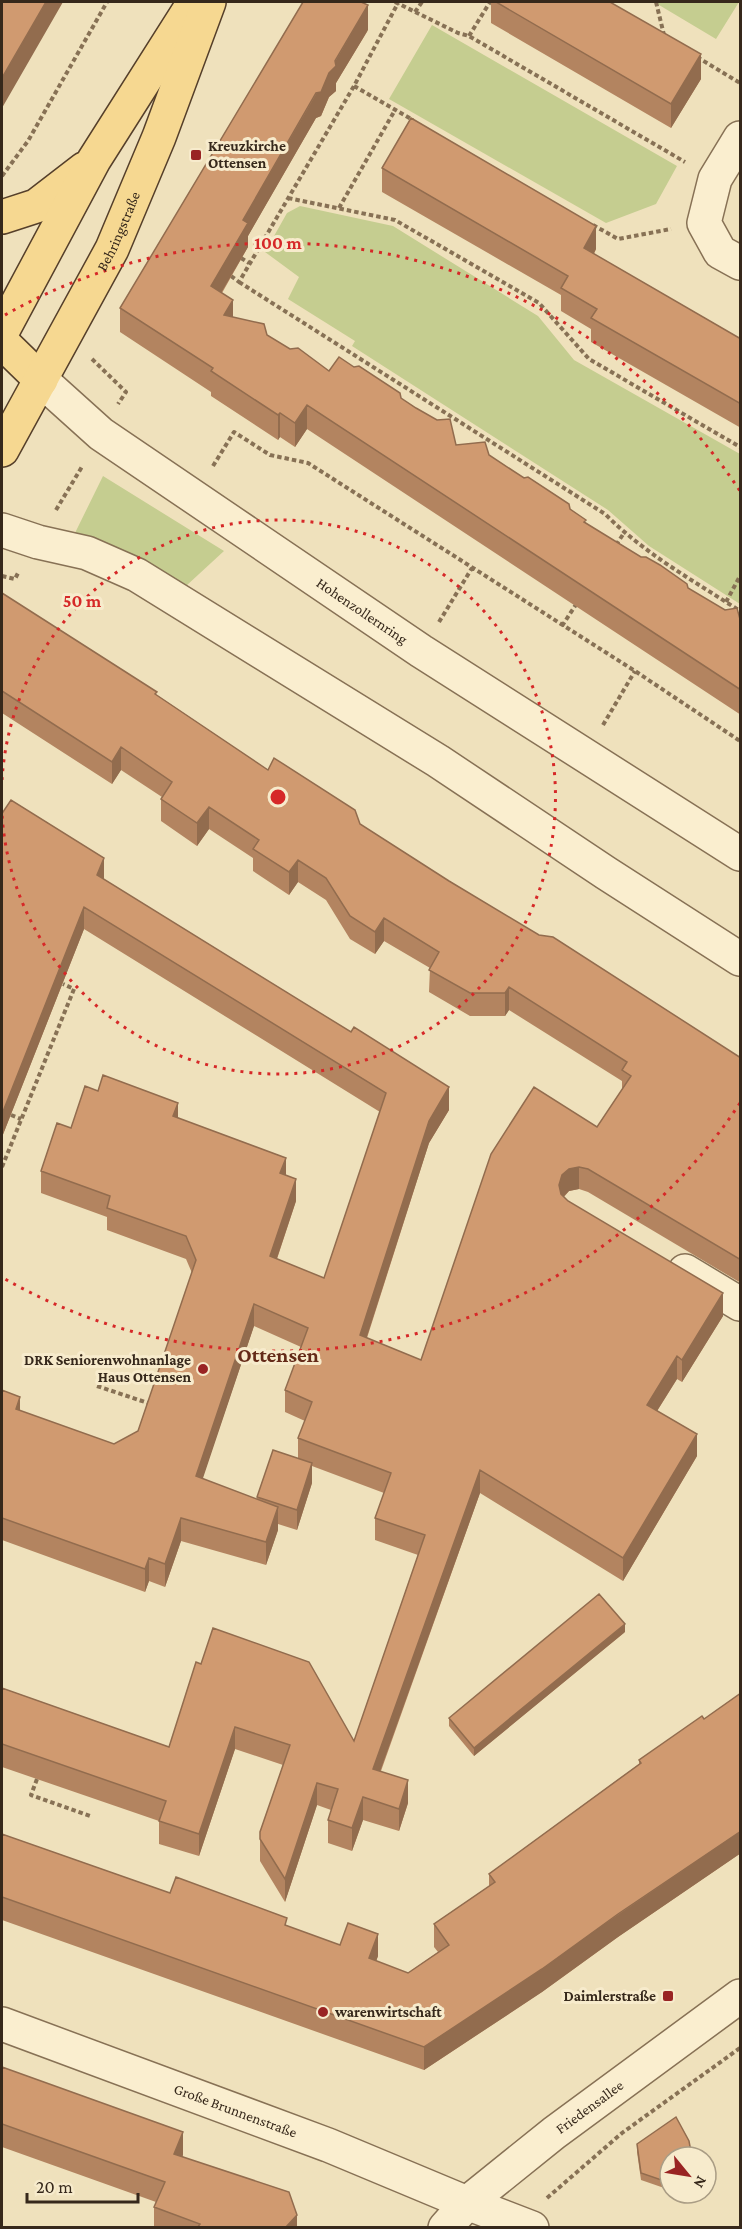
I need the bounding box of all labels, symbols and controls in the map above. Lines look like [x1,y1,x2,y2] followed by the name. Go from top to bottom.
[208,138,286,171] place label: Kreuzkirche Ottensen
[189,148,203,162] marker: Kreuzkirche Ottensen
[94,189,143,274] street label: Behringstraße
[254,233,302,253] text: 100 m
[313,574,410,648] street label: Hohenzollernring
[63,591,102,611] text: 50 m
[268,787,288,807] centre of rings
[237,1343,319,1367] district label: Ottensen
[24,1352,191,1385] place label: DRK Seniorenwohnanlage Haus Ottensen
[196,1362,210,1376] marker: DRK Seniorenwohnanlage Haus Ottensen
[563,1988,656,2004] place label: Daimlerstraße
[661,1989,675,2003] marker: Daimlerstraße
[334,2004,442,2020] place label: warenwirtschaft
[316,2005,330,2019] marker: warenwirtschaft
[553,2077,627,2137] street label: Friedensallee
[172,2081,299,2141] street label: Große Brunnenstraße
[658,2145,718,2205] north arrow
[27,2166,138,2204] scale bar
[690,2173,711,2191] text: N
[36,2177,73,2197] text: 20 m

